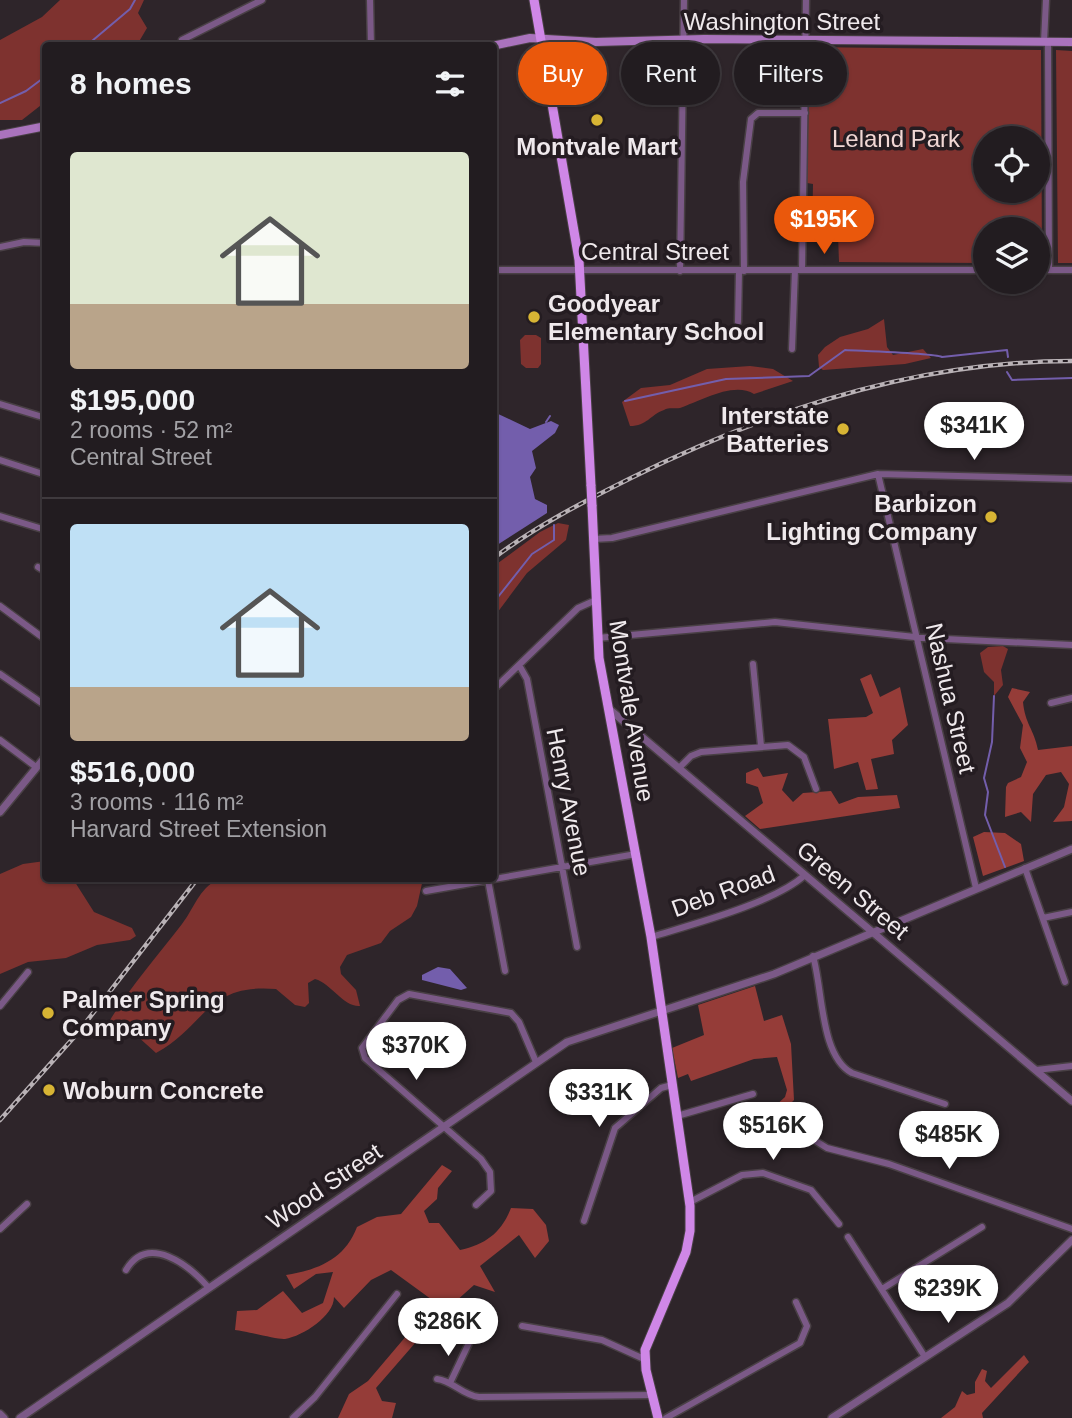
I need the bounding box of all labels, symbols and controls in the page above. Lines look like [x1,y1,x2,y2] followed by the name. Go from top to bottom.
[684,8,881,35] street label: Washington Street
[518,42,607,105] chip: Buy
[621,42,720,105] chip: Rent
[734,42,847,105] chip: Filters
[431,65,469,103] icon: filters
[70,67,192,100] text: 8 homes
[589,112,605,128] marker: Montvale Mart
[832,125,961,152] park label: Leland Park
[973,126,1050,294] map controls
[973,126,1050,203] button: locate
[516,133,678,160] place label: Montvale Mart
[775,196,873,256] pin: $195K
[207,198,333,324] icon: home
[790,206,858,232] text: $195K
[973,217,1050,294] button: layers
[581,238,729,265] street label: Central Street
[548,290,764,345] place label: Goodyear Elementary School
[526,309,542,325] marker: Goodyear Elementary School
[70,383,195,416] text: $195,000
[721,402,829,457] place label: Interstate Batteries
[925,402,1023,462] pin: $341K
[940,412,1008,438] text: $341K
[70,417,232,443] text: 2 rooms · 52 m²
[835,421,851,437] marker: Interstate Batteries
[70,444,212,470] text: Central Street
[766,490,978,545] place label: Barbizon Lighting Company
[983,509,999,525] marker: Barbizon Lighting Company
[207,570,333,696] icon: home
[604,618,660,804] street label: Montvale Avenue
[921,620,981,776] street label: Nashua Street
[541,726,597,878] street label: Henry Avenue
[70,755,195,788] text: $516,000
[70,789,243,815] text: 3 rooms · 116 m²
[70,816,327,842] text: Harvard Street Extension
[792,835,915,945] street label: Green Street
[668,860,778,922] street label: Deb Road
[62,986,225,1041] place label: Palmer Spring Company
[40,1005,56,1021] marker: Palmer Spring Company
[367,1023,465,1082] pin: $370K
[382,1032,450,1058] text: $370K
[550,1070,648,1129] pin: $331K
[63,1077,264,1104] place label: Woburn Concrete
[565,1079,633,1105] text: $331K
[41,1082,57,1098] marker: Woburn Concrete
[724,1102,822,1162] pin: $516K
[739,1112,807,1138] text: $516K
[900,1112,998,1171] pin: $485K
[915,1121,983,1147] text: $485K
[261,1137,387,1234] street label: Wood Street
[899,1266,997,1325] pin: $239K
[914,1275,982,1301] text: $239K
[399,1298,497,1358] pin: $286K
[414,1308,482,1334] text: $286K

